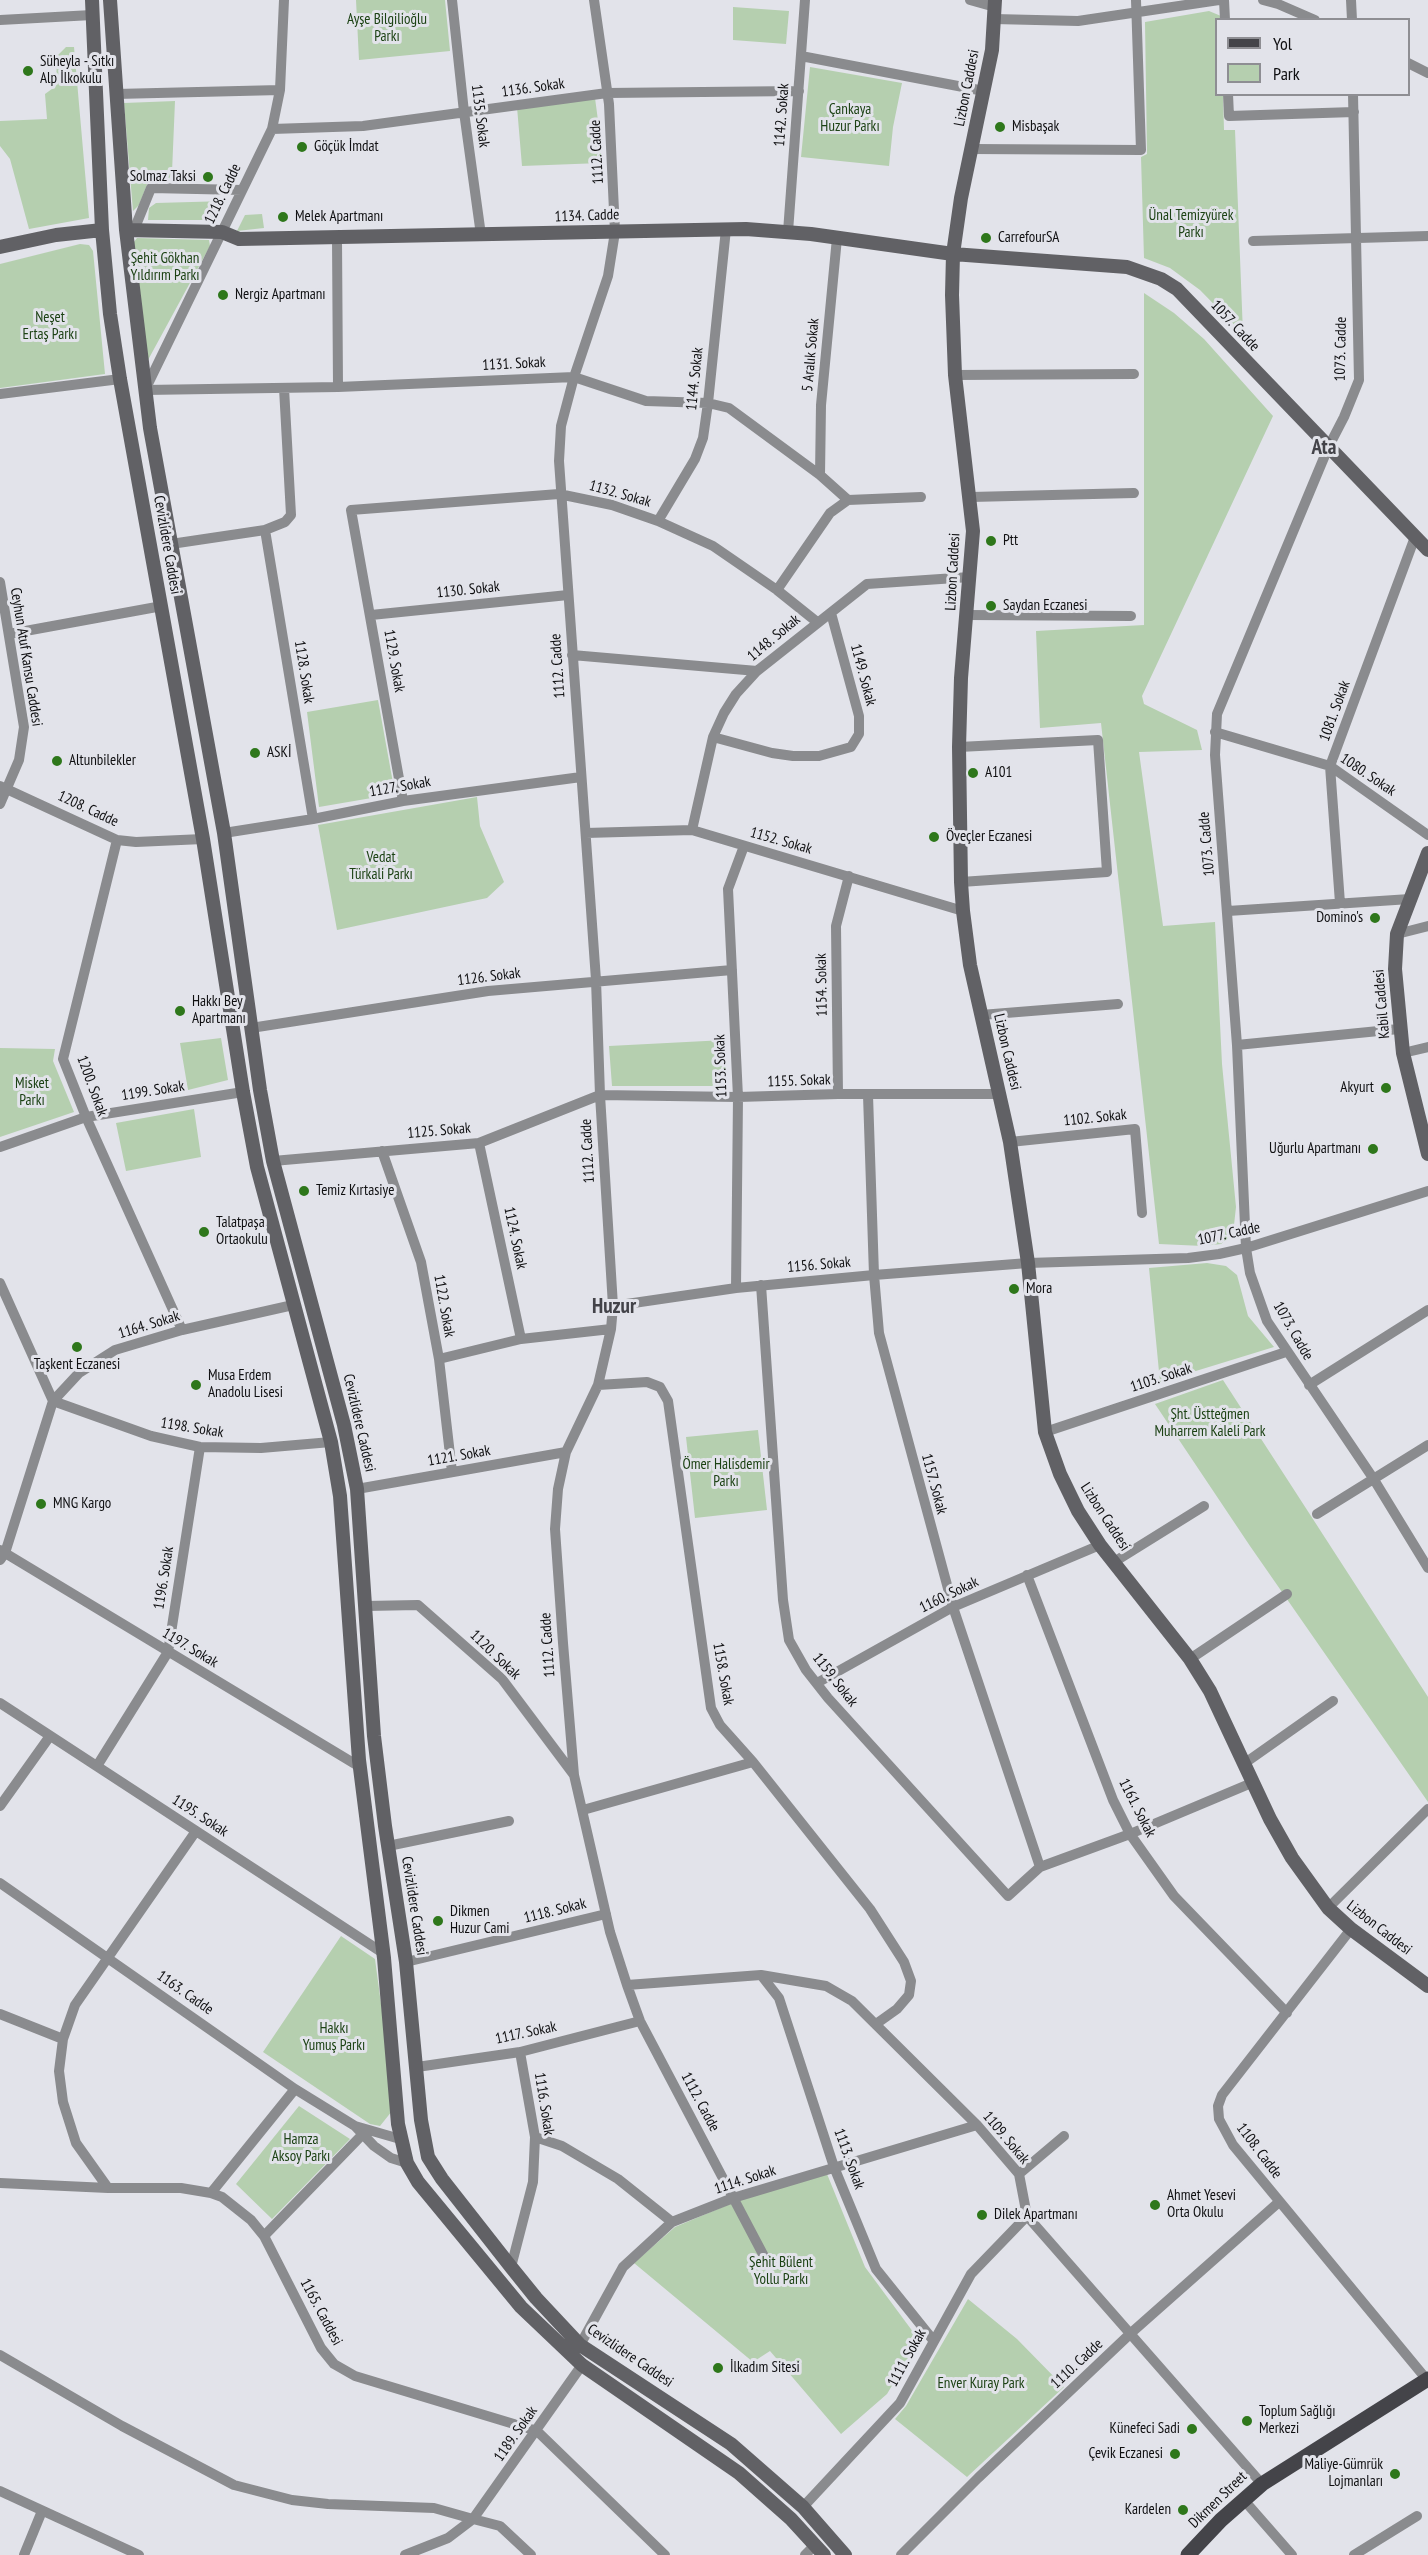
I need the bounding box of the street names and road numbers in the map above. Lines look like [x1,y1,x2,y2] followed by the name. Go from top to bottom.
[951,48,983,128] street label: Lizbon Caddesi
[500,75,566,101] street label: 1136. Sokak
[467,83,493,149] street label: 1135. Sokak
[771,83,793,147] street label: 1142. Sokak
[586,119,608,185] street label: 1112. Cadde
[201,161,245,227] street label: 1218. Cadde
[554,206,620,226] street label: 1134. Cadde
[1207,297,1263,355] street label: 1057. Cadde
[1331,316,1351,382] street label: 1073. Cadde
[799,318,823,392] street label: 5 Aralık Sokak
[683,347,707,411] street label: 1144. Sokak
[482,353,546,375] street label: 1131. Sokak
[587,477,653,511] street label: 1132. Sokak
[149,494,185,596] street label: Cevizlidere Caddesi
[942,533,964,611] street label: Lizbon Caddesi
[436,578,500,602] street label: 1130. Sokak
[6,586,46,728] street label: Ceyhun Atuf Kansu Caddesi
[744,611,804,665] street label: 1148. Sokak
[380,628,408,694] street label: 1129. Sokak
[547,633,569,699] street label: 1112. Cadde
[290,639,318,705] street label: 1128. Sokak
[846,642,880,708] street label: 1149. Sokak
[1316,678,1354,744] street label: 1081. Sokak
[1337,750,1399,800] street label: 1080. Sokak
[368,773,432,801] street label: 1127. Sokak
[55,787,121,831] street label: 1208. Cadde
[1195,811,1219,877] street label: 1073. Cadde
[748,824,814,858] street label: 1152. Sokak
[812,953,832,1017] street label: 1154. Sokak
[456,964,522,990] street label: 1126. Sokak
[1370,968,1394,1040] street label: Kabil Caddesi
[989,1012,1025,1092] street label: Lizbon Caddesi
[711,1034,731,1098] street label: 1153. Sokak
[73,1053,111,1119] street label: 1200. Sokak
[767,1071,831,1091] street label: 1155. Sokak
[120,1077,186,1105] street label: 1199. Sokak
[1063,1106,1127,1130] street label: 1102. Sokak
[577,1118,599,1184] street label: 1112. Cadde
[407,1119,471,1143] street label: 1125. Sokak
[500,1205,530,1271] street label: 1124. Sokak
[1196,1219,1262,1249] street label: 1077. Cadde
[787,1253,851,1277] street label: 1156. Sokak
[430,1273,458,1339] street label: 1122. Sokak
[1269,1298,1317,1364] street label: 1073. Cadde
[116,1307,182,1343] street label: 1164. Sokak
[1128,1360,1194,1396] street label: 1103. Sokak
[339,1372,379,1474] street label: Cevizlidere Caddesi
[159,1414,225,1442] street label: 1198. Sokak
[426,1442,492,1470] street label: 1121. Sokak
[917,1452,951,1516] street label: 1157. Sokak
[1076,1479,1134,1555] street label: Lizbon Caddesi
[150,1545,178,1611] street label: 1196. Sokak
[917,1573,981,1617] street label: 1160. Sokak
[537,1612,559,1678] street label: 1112. Cadde
[159,1624,221,1672] street label: 1197. Sokak
[466,1627,524,1683] street label: 1120. Sokak
[709,1641,737,1707] street label: 1158. Sokak
[808,1649,862,1711] street label: 1159. Sokak
[1115,1776,1159,1840] street label: 1161. Sokak
[169,1791,231,1841] street label: 1195. Sokak
[397,1855,431,1957] street label: Cevizlidere Caddesi
[522,1895,588,1927] street label: 1118. Sokak
[1343,1897,1415,1959] street label: Lizbon Caddesi
[153,1967,217,2019] street label: 1163. Cadde
[494,2018,558,2048] street label: 1117. Sokak
[677,2069,723,2135] street label: 1112. Cadde
[530,2071,558,2137] street label: 1116. Sokak
[979,2108,1033,2168] street label: 1109. Sokak
[1232,2120,1286,2182] street label: 1108. Cadde
[830,2126,868,2192] street label: 1113. Sokak
[712,2162,778,2198] street label: 1114. Sokak
[296,2276,346,2348] street label: 1165. Caddesi
[584,2321,676,2391] street label: Cevizlidere Caddesi
[884,2326,930,2390] street label: 1111. Sokak
[1047,2335,1107,2393] street label: 1110. Cadde
[490,2403,542,2465] street label: 1189. Sokak
[1185,2468,1251,2532] street label: Dikmen Street

